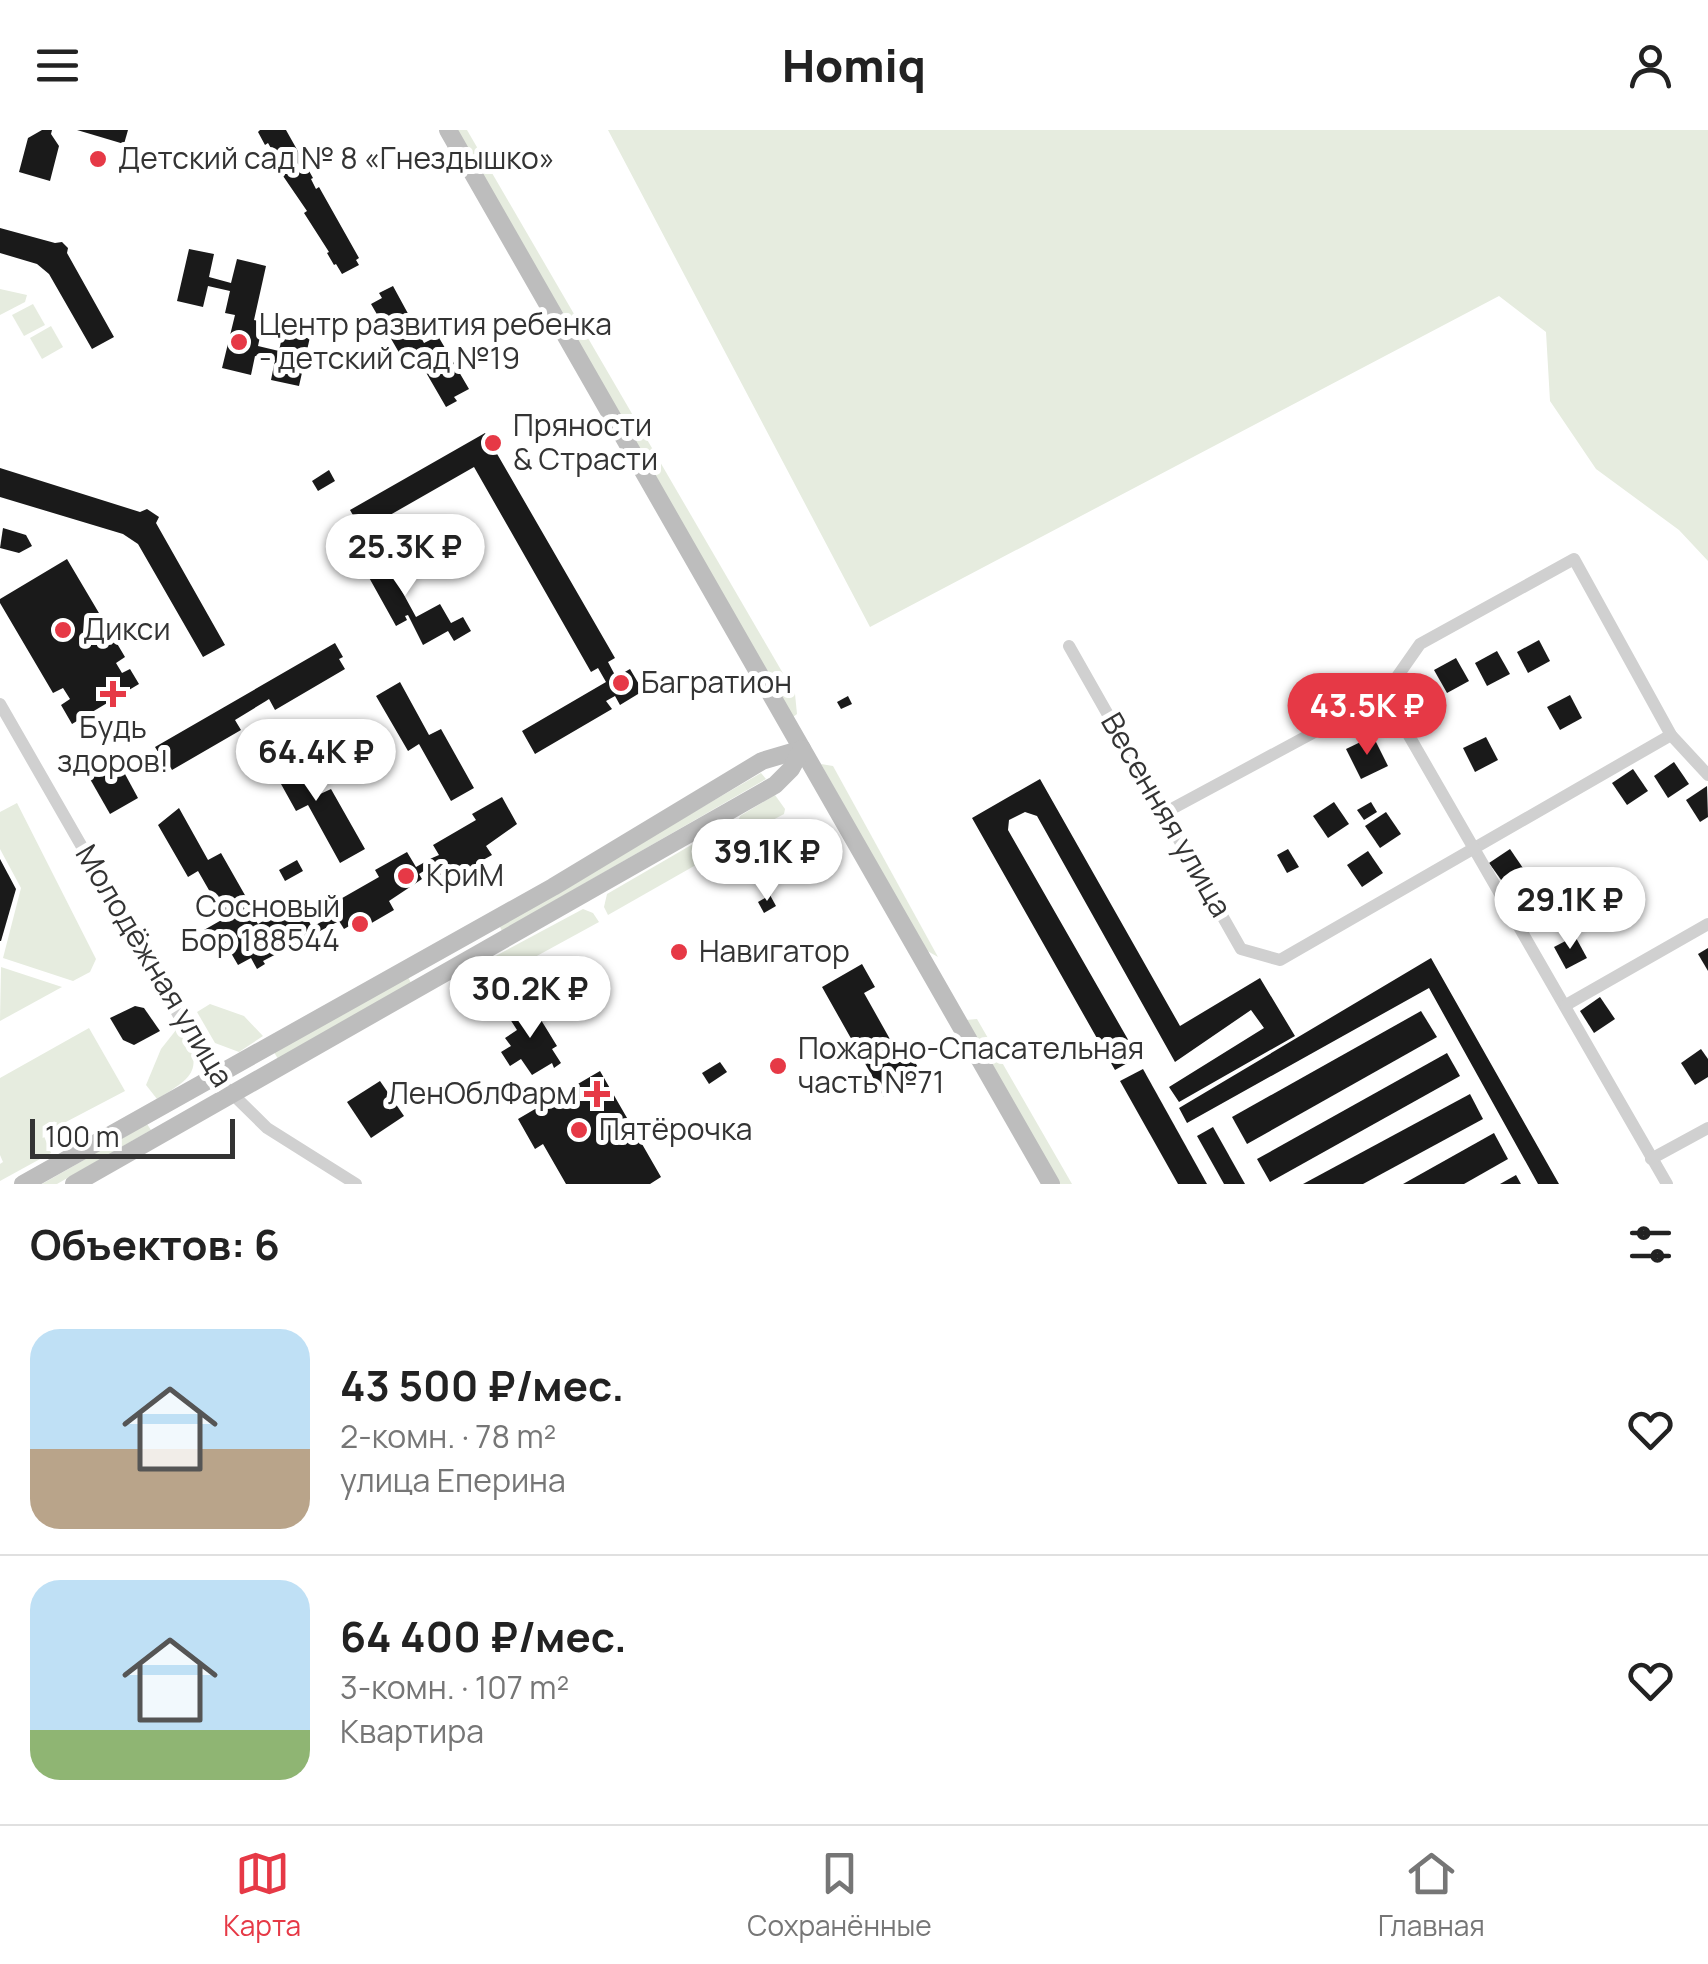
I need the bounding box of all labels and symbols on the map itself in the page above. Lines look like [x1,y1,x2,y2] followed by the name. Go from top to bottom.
[118,137,555,178] place label: Детский сад № 8 «Гнездышко»
[87,148,109,170] marker: Детский сад № 8 «Гнездышко»
[259,303,612,378] place label: Центр развития ребенка - детский сад №19
[228,331,250,353] marker: Центр развития ребенка - детский сад №19
[513,404,658,479] place label: Пряности & Страсти
[482,432,504,454] marker: Пряности & Страсти
[313,514,497,599] pin: 25.3K ₽
[83,608,170,649] place label: Дикси
[52,619,74,641] marker: Дикси
[641,661,792,702] place label: Багратион
[610,672,632,694] marker: Багратион
[1275,673,1459,758] pin: 43.5K ₽
[102,683,124,705] marker: Будь здоров!
[1092,705,1242,924] street label: Весенняя улица
[57,706,169,781] place label: Будь здоров!
[224,719,408,804] pin: 64.4K ₽
[675,819,859,904] pin: 39.1K ₽
[67,837,244,1094] street label: Молодёжная улица
[426,854,504,895] place label: КриМ
[395,865,417,887] marker: КриМ
[1478,867,1662,952] pin: 29.1K ₽
[181,885,340,960] place label: Сосновый Бор 188544
[349,913,371,935] marker: Сосновый Бор 188544
[699,930,850,971] place label: Навигатор
[668,941,690,963] marker: Навигатор
[438,956,622,1041] pin: 30.2K ₽
[798,1027,1144,1102] place label: Пожарно-Спасательная часть №71
[767,1055,789,1077] marker: Пожарно-Спасательная часть №71
[388,1072,577,1113] place label: ЛенОблФарм
[586,1083,608,1105] marker: ЛенОблФарм
[599,1108,752,1149] place label: Пятёрочка
[30,1114,235,1158] scale bar
[568,1119,590,1141] marker: Пятёрочка

